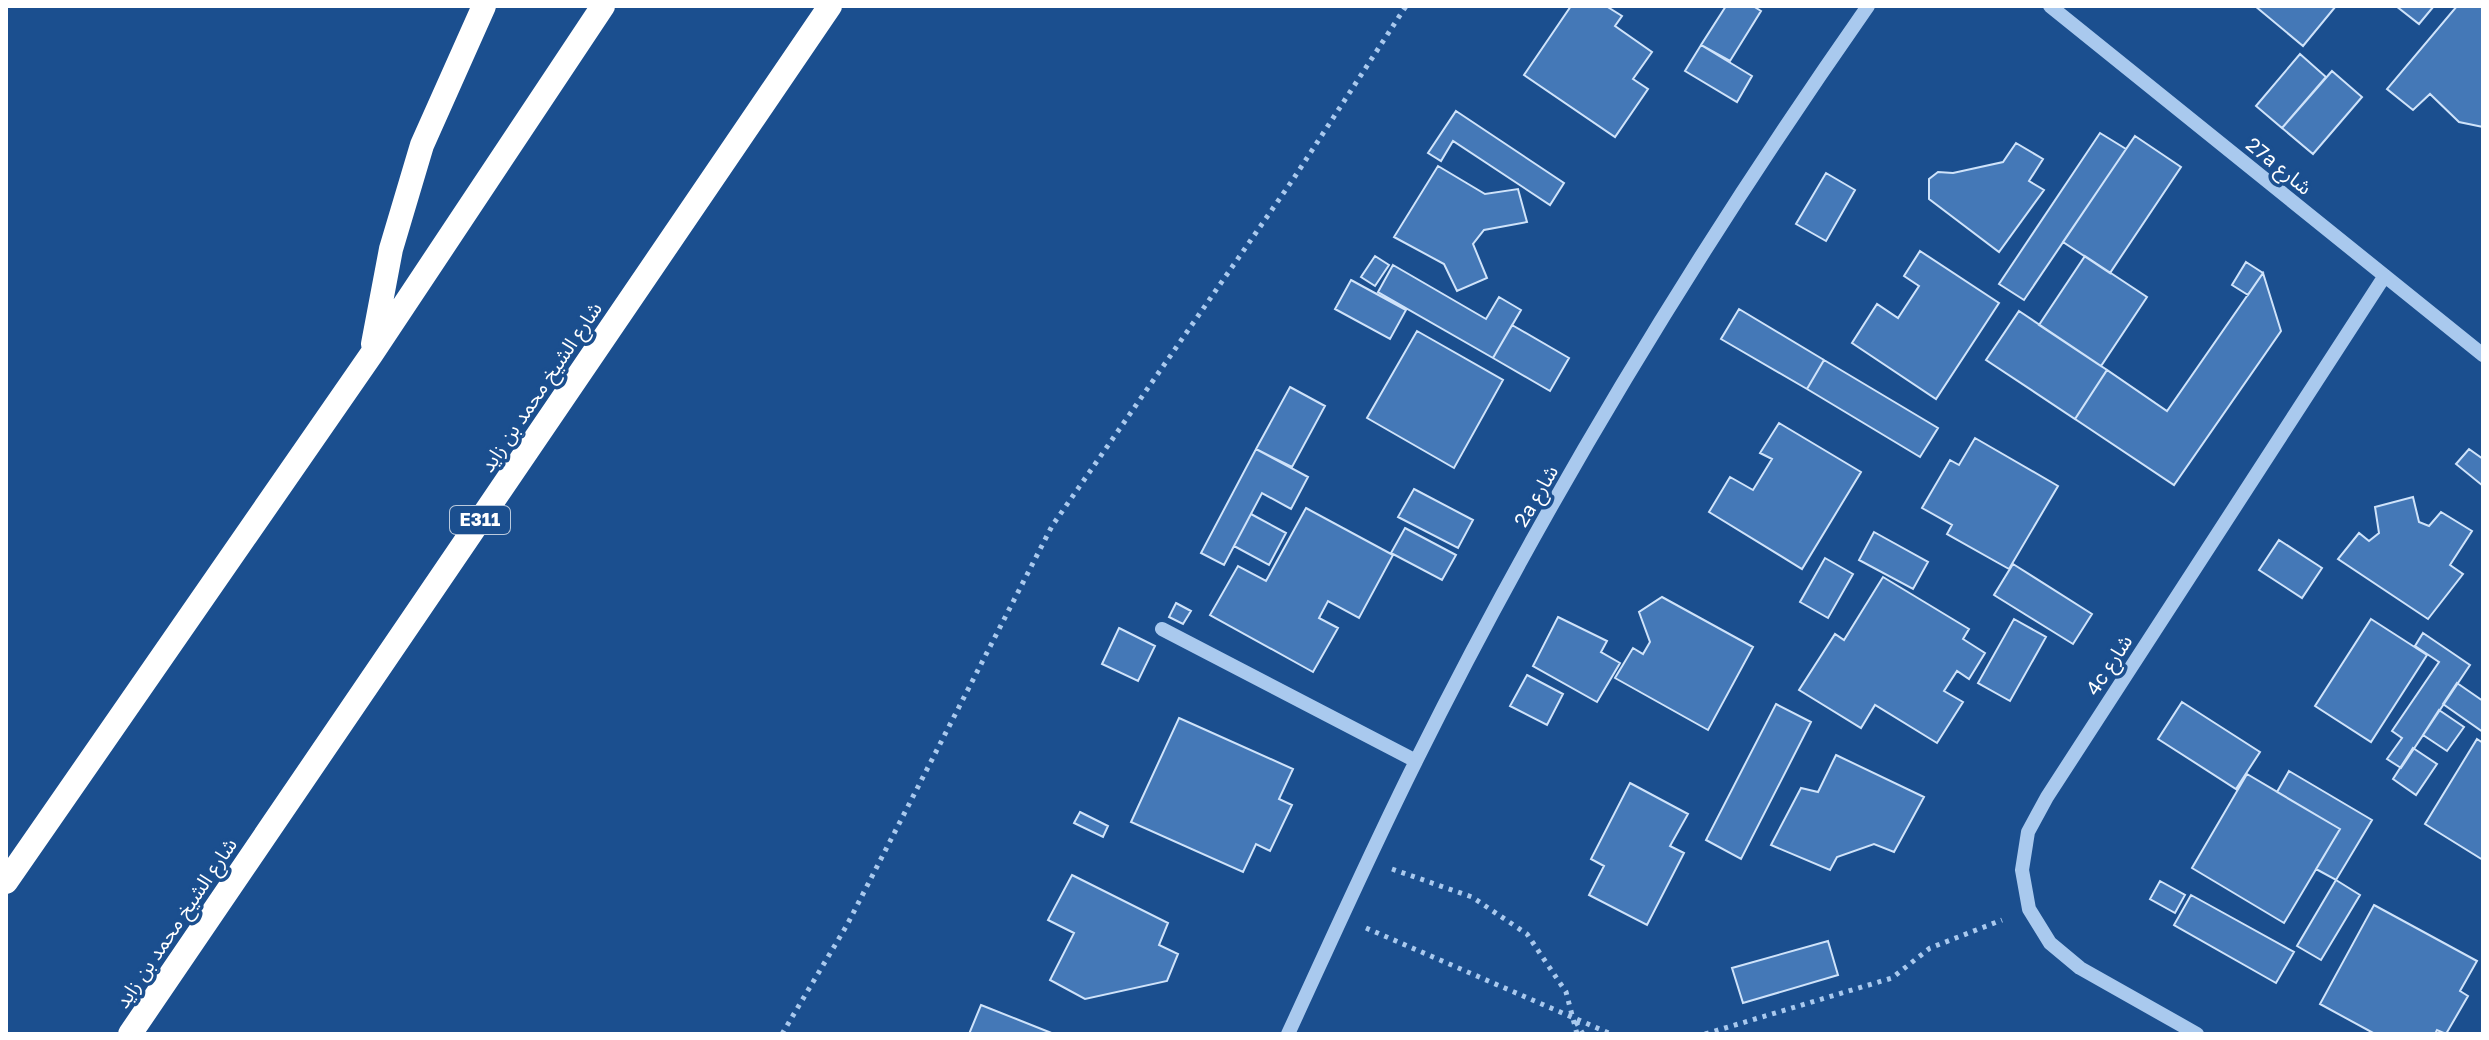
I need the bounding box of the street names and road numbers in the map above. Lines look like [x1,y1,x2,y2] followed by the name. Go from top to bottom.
[2239,132,2317,202] street label: 27a شارع
[474,297,609,478] street label: شارع الشيخ محمد بن زايد
[1508,461,1566,532] street label: 2a شارع
[450,506,510,534] road number: E311
[2080,630,2140,701] street label: 4c شارع
[109,833,244,1014] street label: شارع الشيخ محمد بن زايد

